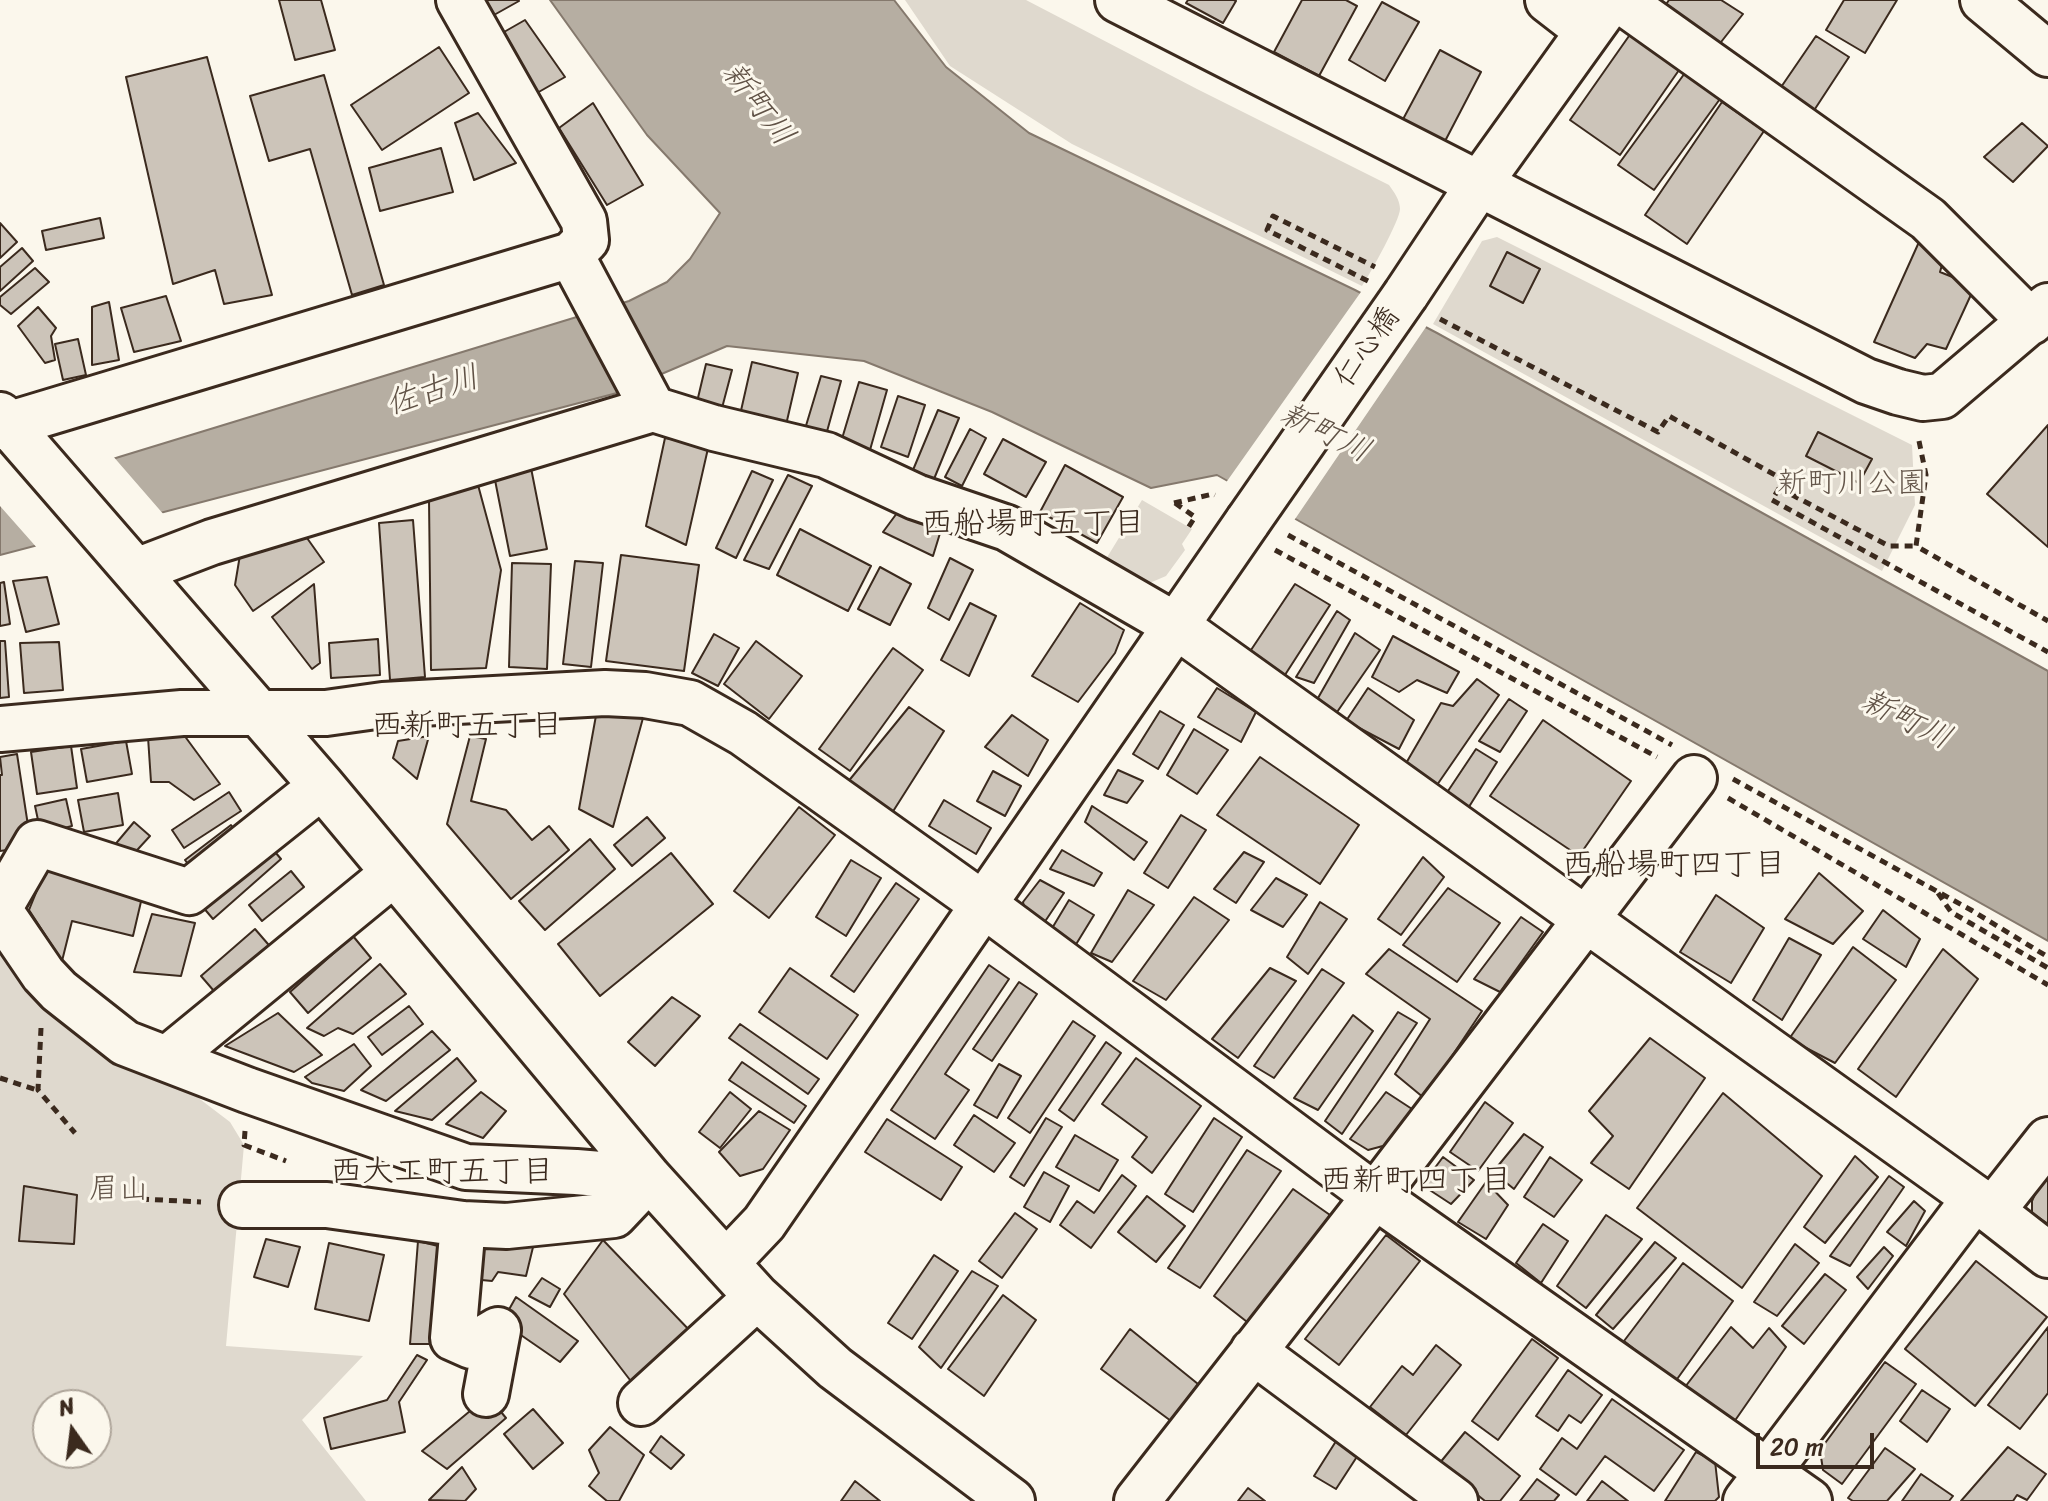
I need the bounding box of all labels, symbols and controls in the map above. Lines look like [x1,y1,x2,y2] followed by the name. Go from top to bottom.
[712,55,802,155] water label: 新町川
[1327,301,1409,395] street label: 仁心橋
[381,359,485,425] water label: 佐古川
[1273,396,1377,472] water label: 新町川
[1777,466,1927,502] park label: 新町川公園
[921,506,1145,544] district label: 西船場町五丁目
[1854,683,1958,759] water label: 新町川
[371,708,563,746] district label: 西新町五丁目
[1562,847,1786,885] district label: 西船場町四丁目
[330,1154,554,1192] district label: 西大工町五丁目
[1320,1163,1512,1201] district label: 西新町四丁目
[89,1172,149,1208] park label: 眉山
[54,1386,79,1428] text: N
[32,1389,112,1469] north arrow
[1760,1417,1878,1467] scale bar
[1770,1426,1824,1468] text: 20 m

